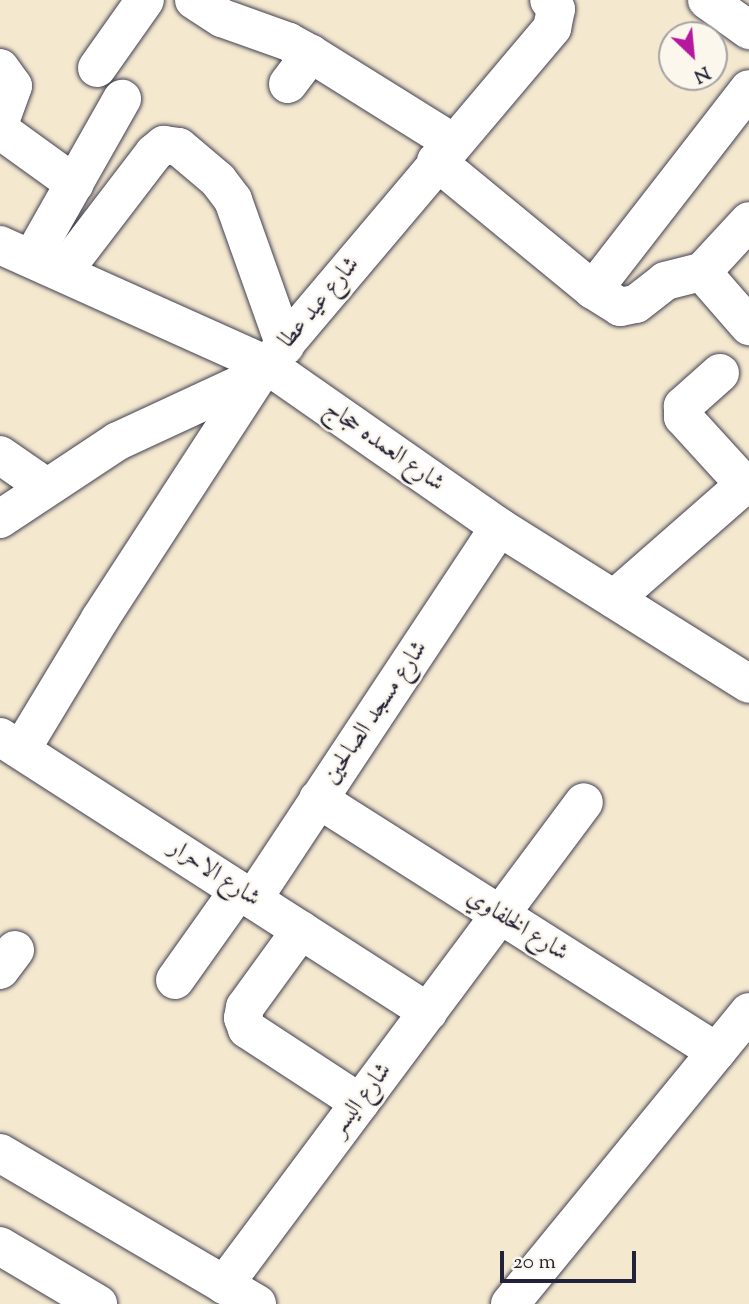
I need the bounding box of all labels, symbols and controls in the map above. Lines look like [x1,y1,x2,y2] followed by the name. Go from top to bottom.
[658,21,728,91] north arrow
[689,58,714,89] text: N
[273,251,367,355] street label: شارع عيد عطا
[319,395,449,499] street label: شارع العمده حجاج
[317,636,435,790] street label: شارع مسجد الصالحين
[163,834,265,914] street label: شارع الاحرار
[461,883,573,969] street label: شارع الخلفاوي
[325,1058,399,1142] street label: شارع اليسر
[504,1238,640,1282] scale bar
[513,1248,556,1278] text: 20 m

